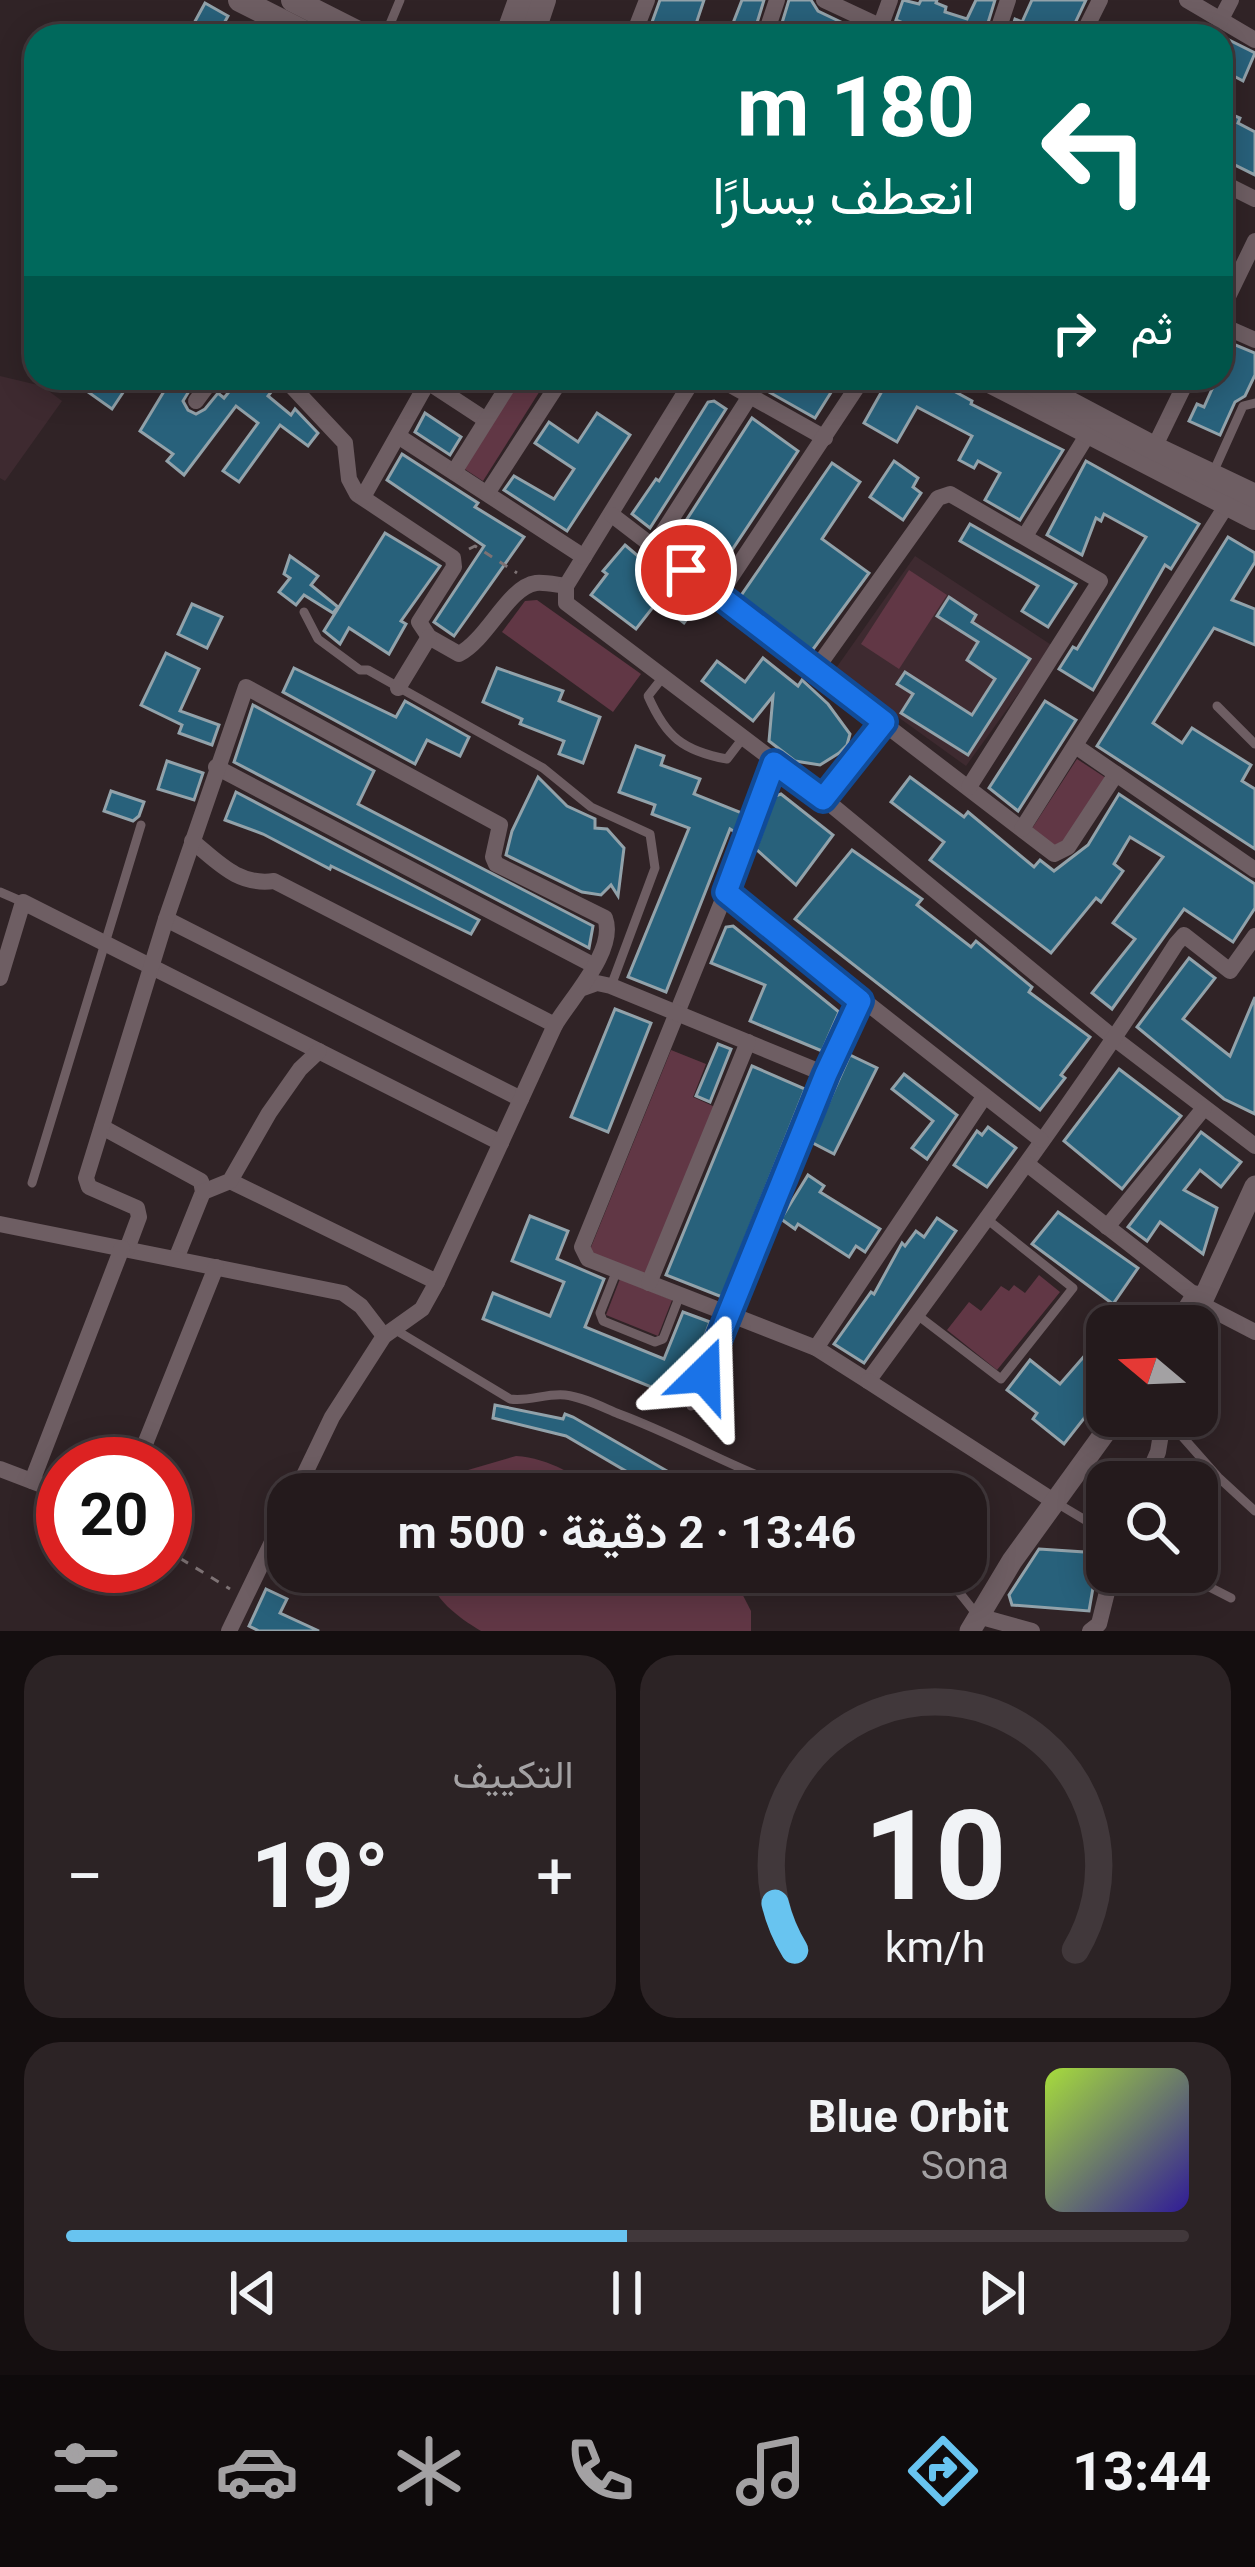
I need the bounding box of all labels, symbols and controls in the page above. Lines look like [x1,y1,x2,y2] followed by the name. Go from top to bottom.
[737,58,975,157] text: 180 m
[1017,72,1173,228] icon: left
[712,164,975,227] text: انعطف يسارًا
[1041,300,1107,366] icon: right
[1131,302,1173,355] text: ثم
[635,519,737,621] pin
[653,537,719,603] icon: arrive
[1086,1305,1218,1437] north arrow
[1086,1305,1218,1593] map controls
[641,1312,767,1438] position arrow
[36,1437,192,1593] speed limit sign: 20
[1086,1461,1218,1593] button: search
[398,1506,856,1559] text: 13:46 · 2 دقيقة · 500 m
[453,1752,574,1798] text: التكييف
[864,1783,1007,1929] text: 10
[251,1824,389,1929] text: 19°
[66,1838,104,1915] text: −
[536,1838,573,1915] text: +
[885,1921,986,1971] text: km/h
[808,2090,1009,2143] text: Blue Orbit
[921,2143,1009,2189] text: Sona
[220,2260,286,2326] icon: previous
[594,2260,660,2326] icon: pause
[969,2260,1035,2326] icon: next
[44,2429,128,2513] icon: filters
[215,2429,299,2513] icon: car
[387,2429,471,2513] icon: climate
[558,2429,642,2513] icon: phone
[729,2429,813,2513] icon: music
[901,2429,985,2513] icon: directions
[1072,2440,1211,2503] text: 13:44

